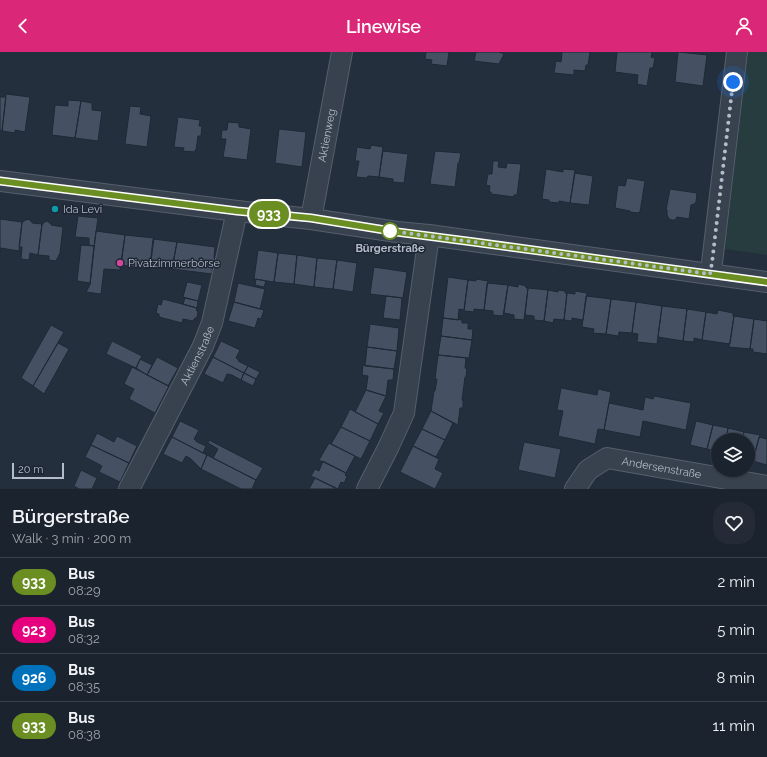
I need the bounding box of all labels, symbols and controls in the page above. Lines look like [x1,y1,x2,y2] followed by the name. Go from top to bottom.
[12,15,34,37] icon: back
[733,15,755,37] icon: person
[346,16,421,37] text: Linewise
[723,72,743,92] your location
[315,108,338,163] street label: Aktienweg
[246,201,292,227] line badge: 933
[63,203,102,216] place label: Ida Levi
[50,204,60,214] marker: Ida Levi
[257,206,281,222] text: 933
[381,222,399,240] marker: Bürgerstraße
[355,242,425,255] place label: Bürgerstraße
[128,257,220,270] place label: Pivatzimmerbörse
[115,258,125,268] marker: Pivatzimmerbörse
[178,324,217,387] street label: Aktienstraße
[711,433,755,477] map controls
[711,433,755,477] button: layers
[621,454,703,481] street label: Andersenstraße
[12,461,64,480] scale bar
[18,463,43,476] text: 20 m
[713,502,755,544] button: heart
[12,505,130,527] text: Bürgerstraße
[12,531,131,546] text: Walk · 3 min · 200 m
[68,565,95,583] text: Bus
[718,573,755,591] text: 2 min
[22,574,46,590] text: 933
[68,583,101,598] text: 08:29
[68,613,95,631] text: Bus
[717,621,755,639] text: 5 min
[22,622,46,638] text: 923
[68,631,100,646] text: 08:32
[68,661,95,679] text: Bus
[716,669,755,687] text: 8 min
[22,670,46,686] text: 926
[68,679,100,694] text: 08:35
[68,709,95,727] text: Bus
[713,717,755,735] text: 11 min
[22,718,46,734] text: 933
[68,727,101,742] text: 08:38

